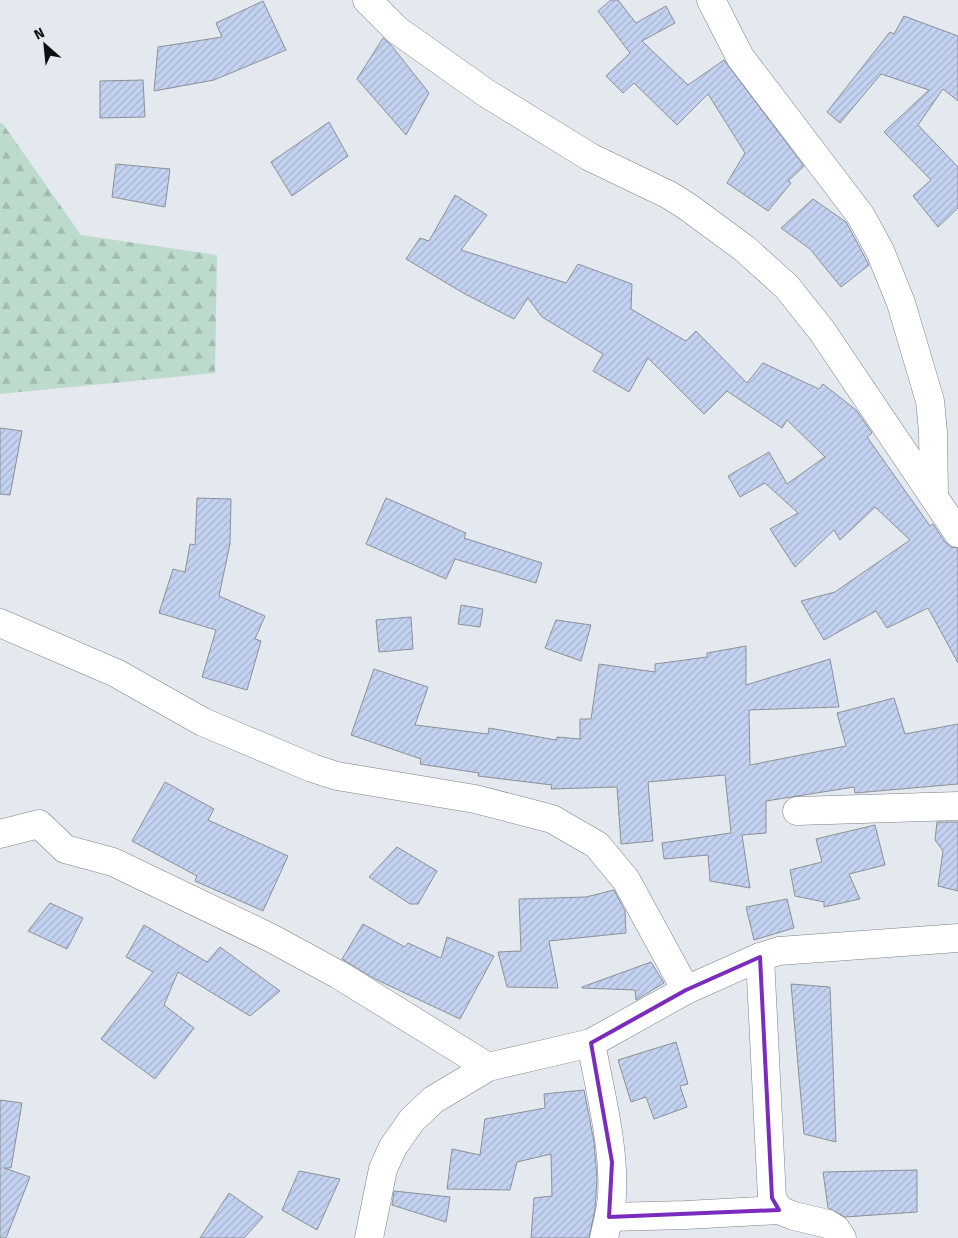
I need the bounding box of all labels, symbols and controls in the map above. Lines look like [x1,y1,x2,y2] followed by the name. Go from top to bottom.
[20,20,70,70] north arrow
[31,24,47,44] text: N

